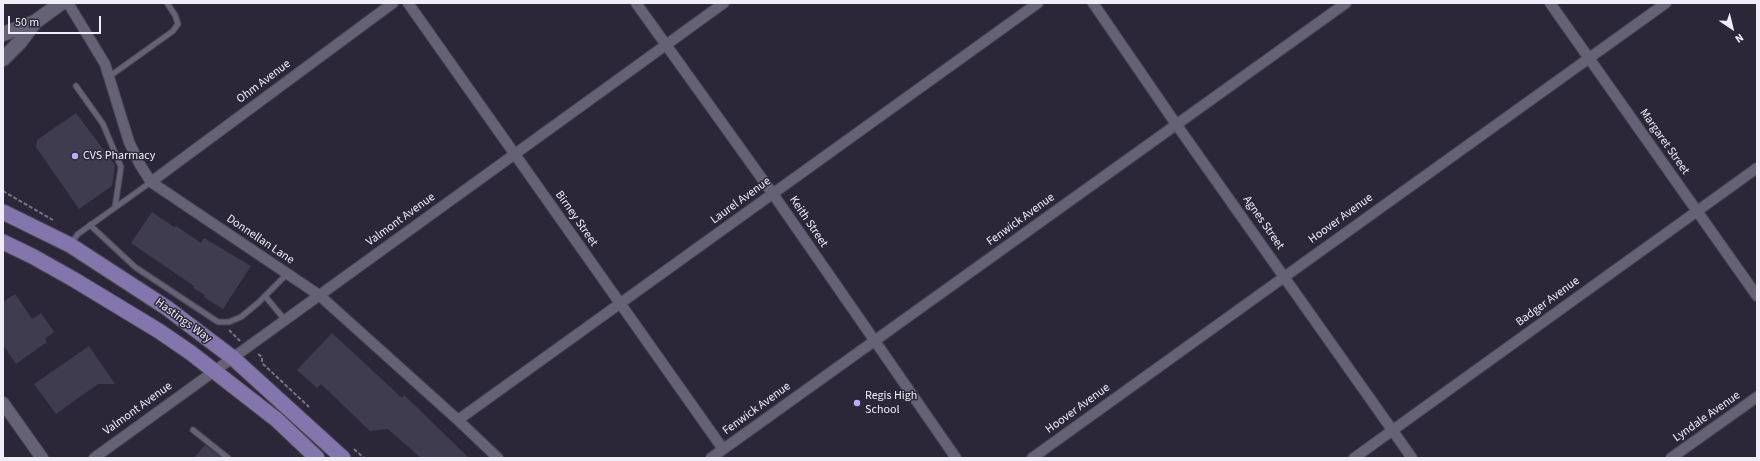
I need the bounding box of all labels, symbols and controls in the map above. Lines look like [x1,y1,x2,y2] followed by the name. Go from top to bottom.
[10,8,103,34] scale bar
[1712,8,1752,48] north arrow
[15,14,39,31] text: 50 m
[1732,30,1746,46] text: N
[234,57,294,107] street label: Ohm Avenue
[1636,106,1692,178] street label: Margaret Street
[83,149,155,163] place label: CVS Pharmacy
[70,151,80,161] marker: CVS Pharmacy
[708,174,774,228] street label: Laurel Avenue
[552,188,600,250] street label: Birney Street
[364,190,438,250] street label: Valmont Avenue
[984,190,1058,250] street label: Fenwick Avenue
[1306,191,1376,247] street label: Hoover Avenue
[1239,193,1287,253] street label: Agnes Street
[786,194,830,250] street label: Keith Street
[223,212,297,268] street label: Donnellan Lane
[1513,274,1583,330] street label: Badger Avenue
[152,296,214,346] street label: Hastings Way
[101,379,175,439] street label: Valmont Avenue
[720,379,794,439] street label: Fenwick Avenue
[1043,381,1113,437] street label: Hoover Avenue
[865,389,917,417] place label: Regis High School
[1671,389,1743,445] street label: Lyndale Avenue
[852,398,862,408] marker: Regis High School

